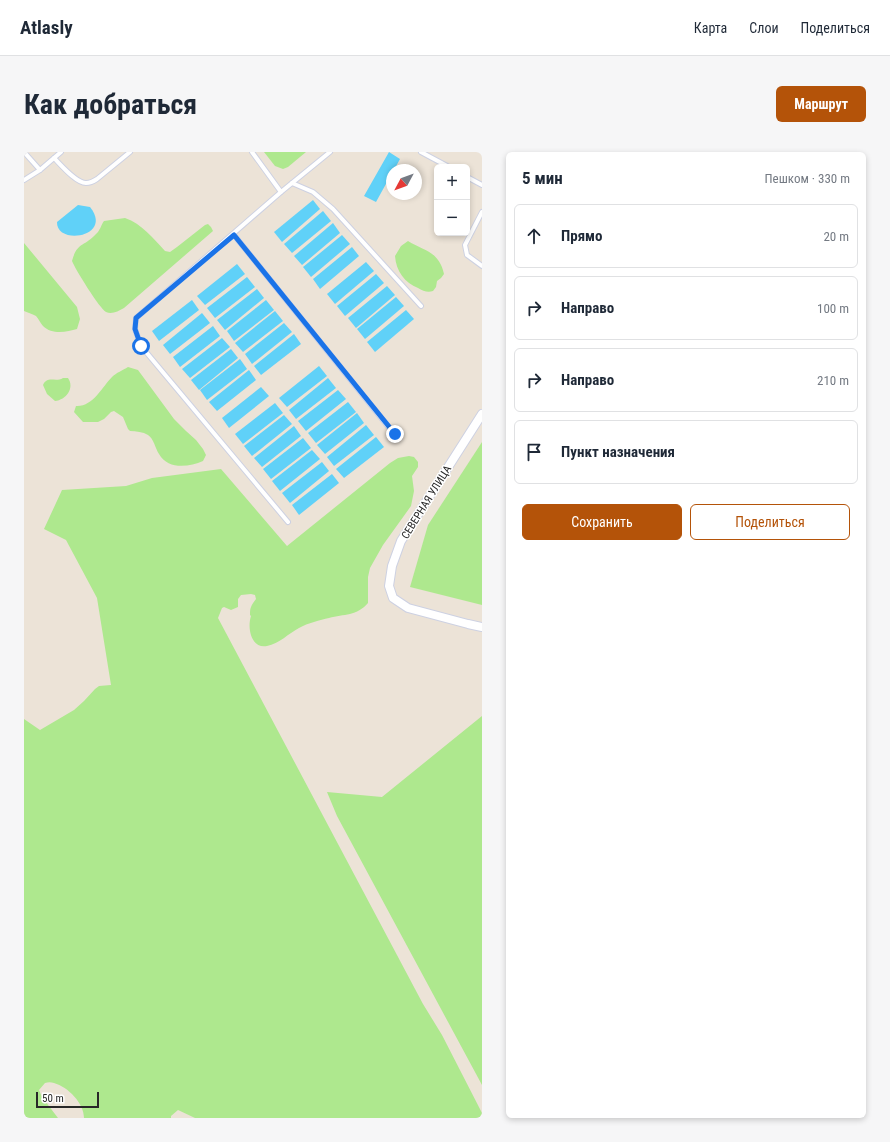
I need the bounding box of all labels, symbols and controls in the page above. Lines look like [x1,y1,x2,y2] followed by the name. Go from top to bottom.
[20,16,73,39] text: Atlasly
[694,20,727,36] text: Карта
[749,20,779,36] text: Слои
[801,20,870,36] text: Поделиться
[776,86,866,122] button: Маршрут
[24,88,197,121] text: Как добраться
[386,164,422,200] north arrow
[434,164,470,236] map controls
[434,164,470,200] button: +
[522,168,563,188] text: 5 мин
[764,171,850,186] text: Пешком · 330 m
[434,200,470,236] button: −
[523,225,545,247] icon: ahead
[561,227,602,245] text: Прямо
[823,229,849,244] text: 20 m
[523,297,545,319] icon: right
[561,299,614,317] text: Направо
[817,301,849,316] text: 100 m
[132,337,150,355] route start
[523,369,545,391] icon: right
[561,371,614,389] text: Направо
[817,373,849,388] text: 210 m
[386,425,404,443] route end
[523,441,545,463] icon: arrive
[561,443,675,461] text: Пункт назначения
[399,463,455,541] street label: СЕВЕРНАЯ УЛИЦА
[522,504,682,540] button: Сохранить
[690,504,850,540] button: Поделиться
[36,1090,99,1109] scale bar
[42,1092,64,1105] text: 50 m

